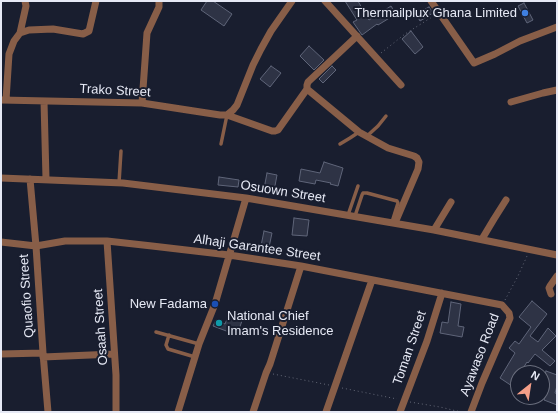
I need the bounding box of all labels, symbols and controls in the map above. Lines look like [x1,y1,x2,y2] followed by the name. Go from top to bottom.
[354,5,517,21] place label: Thermailplux Ghana Limited
[520,8,530,18] marker: Thermailplux Ghana Limited
[79,81,151,101] street label: Trako Street
[239,178,327,206] street label: Osuown Street
[193,231,321,265] street label: Alhaji Garantee Street
[16,254,38,338] street label: Quaofio Street
[91,288,111,366] street label: Osaah Street
[130,296,207,312] place label: New Fadama
[210,299,220,309] marker: New Fadama
[227,308,334,339] place label: National Chief Imam's Residence
[390,309,430,387] street label: Toman Street
[457,311,503,399] street label: Ayawaso Road
[214,318,224,328] marker: National Chief Imam's Residence
[510,365,550,405] north arrow
[529,368,542,383] text: N

